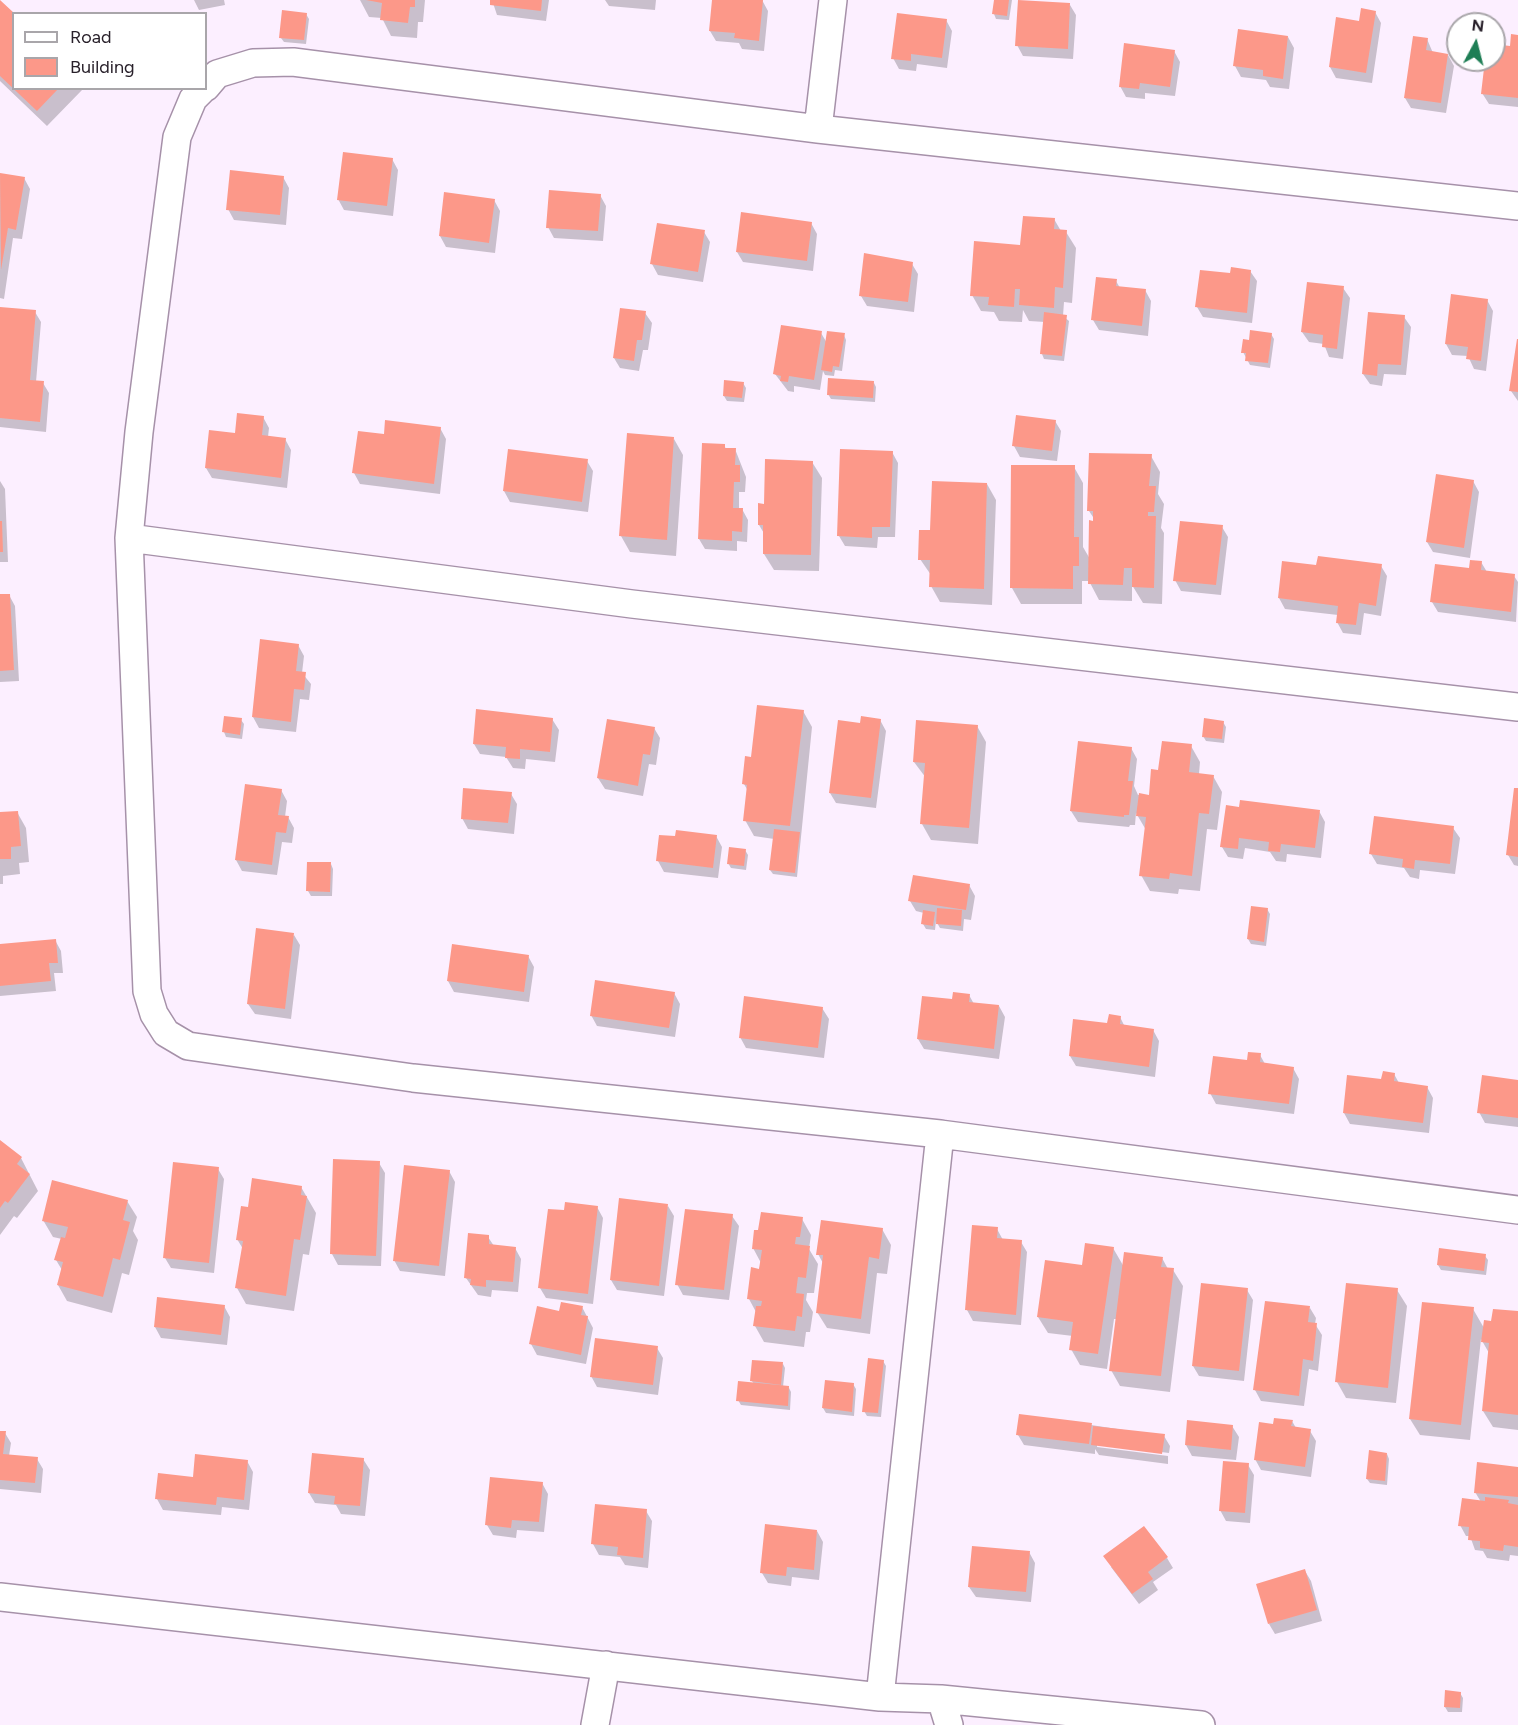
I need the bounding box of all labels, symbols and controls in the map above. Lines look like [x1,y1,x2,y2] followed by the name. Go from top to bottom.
[12,12,207,90] legend
[1446,12,1506,72] north arrow
[1471,15,1485,36] text: N
[70,26,111,48] text: Road
[70,56,135,78] text: Building

